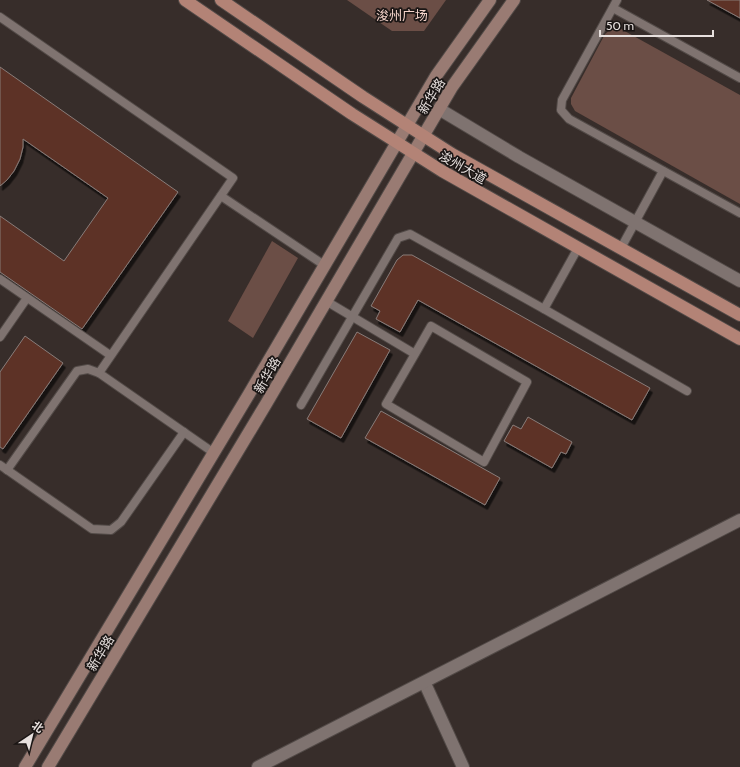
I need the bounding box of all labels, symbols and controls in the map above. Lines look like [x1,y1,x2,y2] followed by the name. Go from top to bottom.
[376,7,428,23] park label: 浚州广场
[600,12,713,38] scale bar
[606,18,634,33] text: 50 m
[414,75,448,117] street label: 新华路
[436,147,490,187] street label: 浚州大道
[250,354,284,396] street label: 新华路
[83,632,117,674] street label: 新华路
[12,715,52,755] north arrow
[29,718,46,736] text: 北

